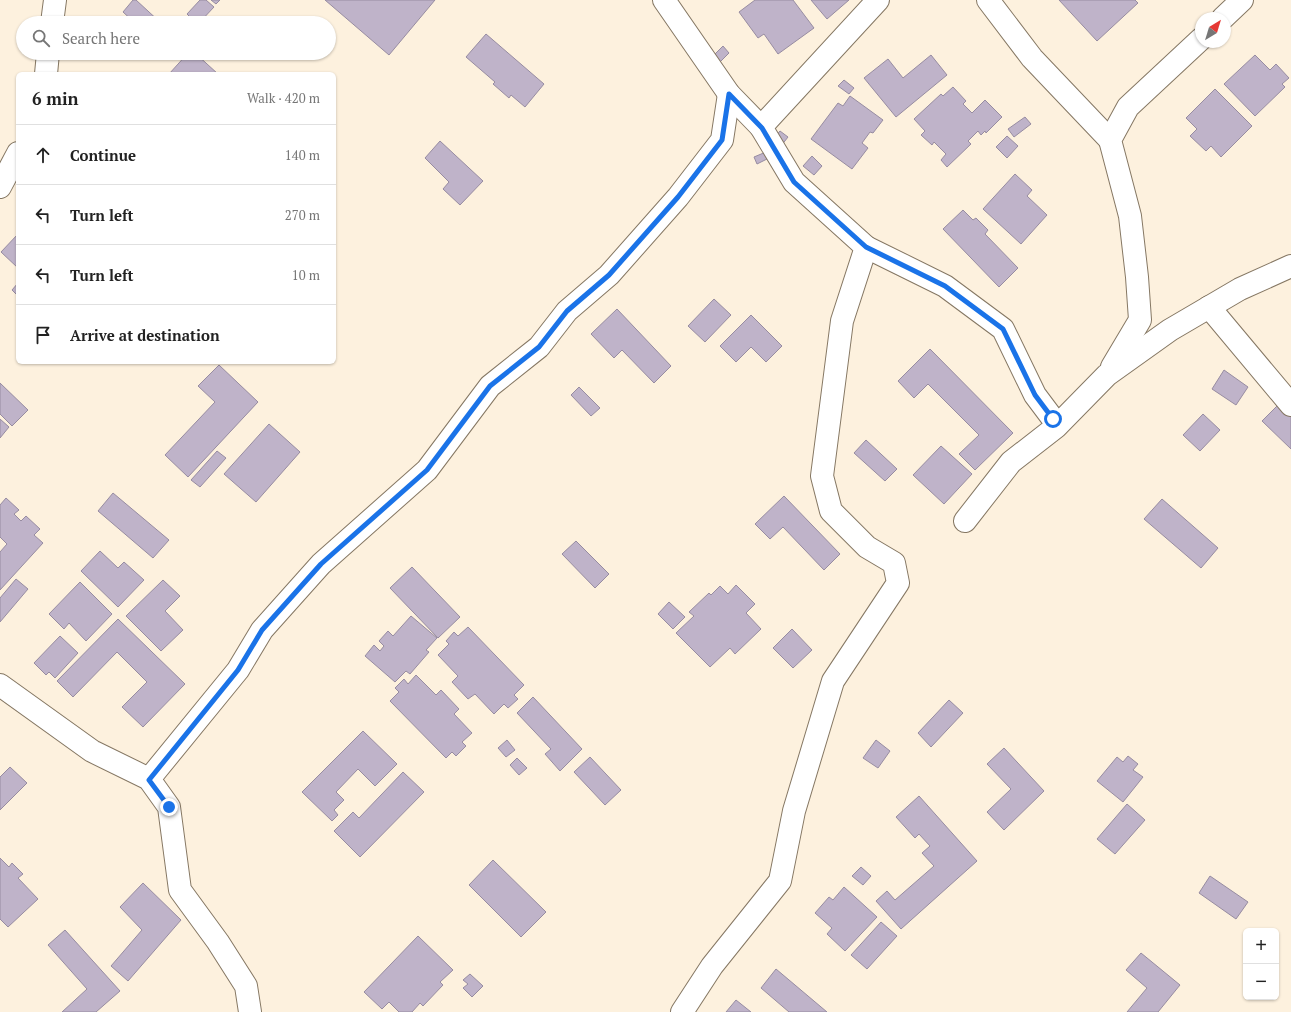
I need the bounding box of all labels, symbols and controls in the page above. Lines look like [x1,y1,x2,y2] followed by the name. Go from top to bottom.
[1195,12,1231,48] north arrow
[16,16,336,60] search box
[30,27,52,49] icon: search
[62,28,140,48] text: Search here
[32,87,79,110] text: 6 min
[247,89,320,107] text: Walk · 420 m
[32,144,54,166] icon: ahead
[70,145,136,165] text: Continue
[285,146,320,164] text: 140 m
[32,204,54,226] icon: left
[70,205,134,225] text: Turn left
[285,206,320,224] text: 270 m
[32,264,54,286] icon: left
[70,265,134,285] text: Turn left
[292,266,320,284] text: 10 m
[32,324,54,346] icon: arrive
[70,325,220,345] text: Arrive at destination
[1044,410,1062,428] route start
[160,798,178,816] route end
[1243,928,1279,1000] map controls
[1243,928,1279,964] button: +
[1243,964,1279,1000] button: −

